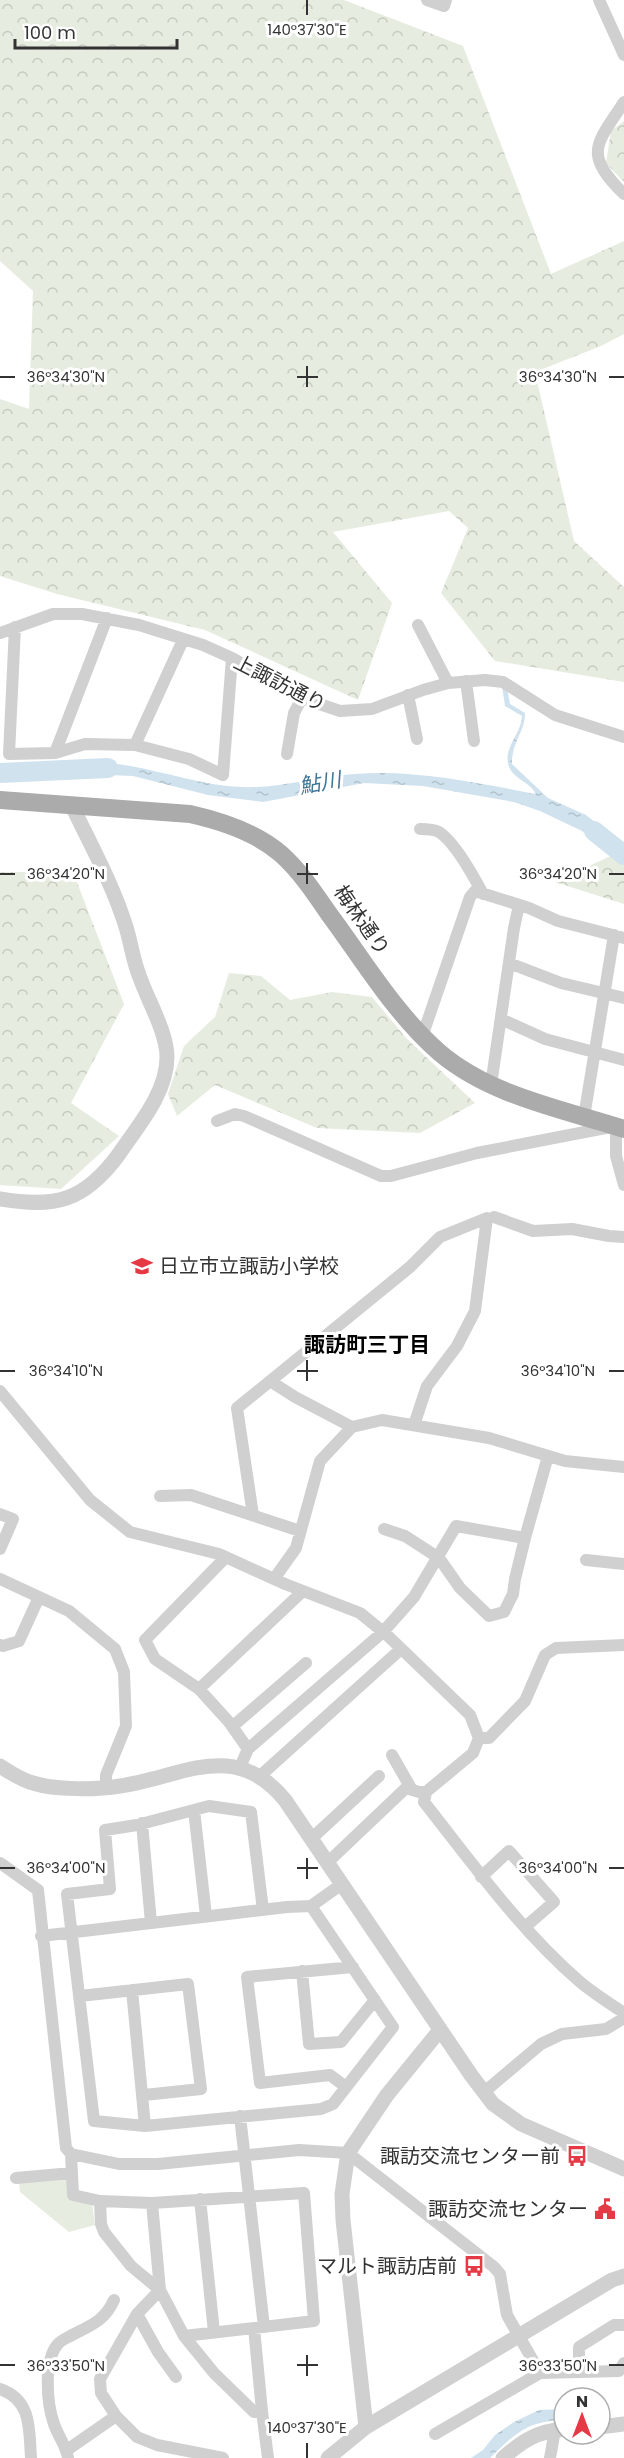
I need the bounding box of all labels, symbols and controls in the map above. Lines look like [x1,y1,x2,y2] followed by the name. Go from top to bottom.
[15,12,177,50] scale bar
[267,19,347,40] text: 140°37'30"E
[24,20,76,45] text: 100 m
[27,366,105,387] text: 36°34'30"N
[519,366,597,387] text: 36°34'30"N
[229,648,331,718] street label: 上諏訪通り
[297,764,345,800] water label: 鮎川
[27,863,105,884] text: 36°34'20"N
[519,863,597,884] text: 36°34'20"N
[328,879,396,961] street label: 梅林通り
[159,1252,339,1280] place label: 日立市立諏訪小学校
[130,1254,154,1278] school or university icon: 日立市立諏訪小学校
[304,1330,430,1359] district label: 諏訪町三丁目
[29,1360,103,1381] text: 36°34'10"N
[521,1360,595,1381] text: 36°34'10"N
[27,1857,105,1878] text: 36°34'00"N
[519,1857,597,1878] text: 36°34'00"N
[380,2142,560,2170] place label: 諏訪交流センター前
[565,2144,589,2168] bus stop icon: 諏訪交流センター前
[428,2195,588,2223] place label: 諏訪交流センター
[593,2197,617,2221] public building icon: 諏訪交流センター
[317,2252,457,2280] place label: マルト諏訪店前
[462,2254,486,2278] bus stop icon: マルト諏訪店前
[27,2355,105,2376] text: 36°33'50"N
[519,2355,597,2376] text: 36°33'50"N
[552,2386,612,2446] north arrow
[576,2390,588,2413] text: N
[267,2417,347,2438] text: 140°37'30"E

